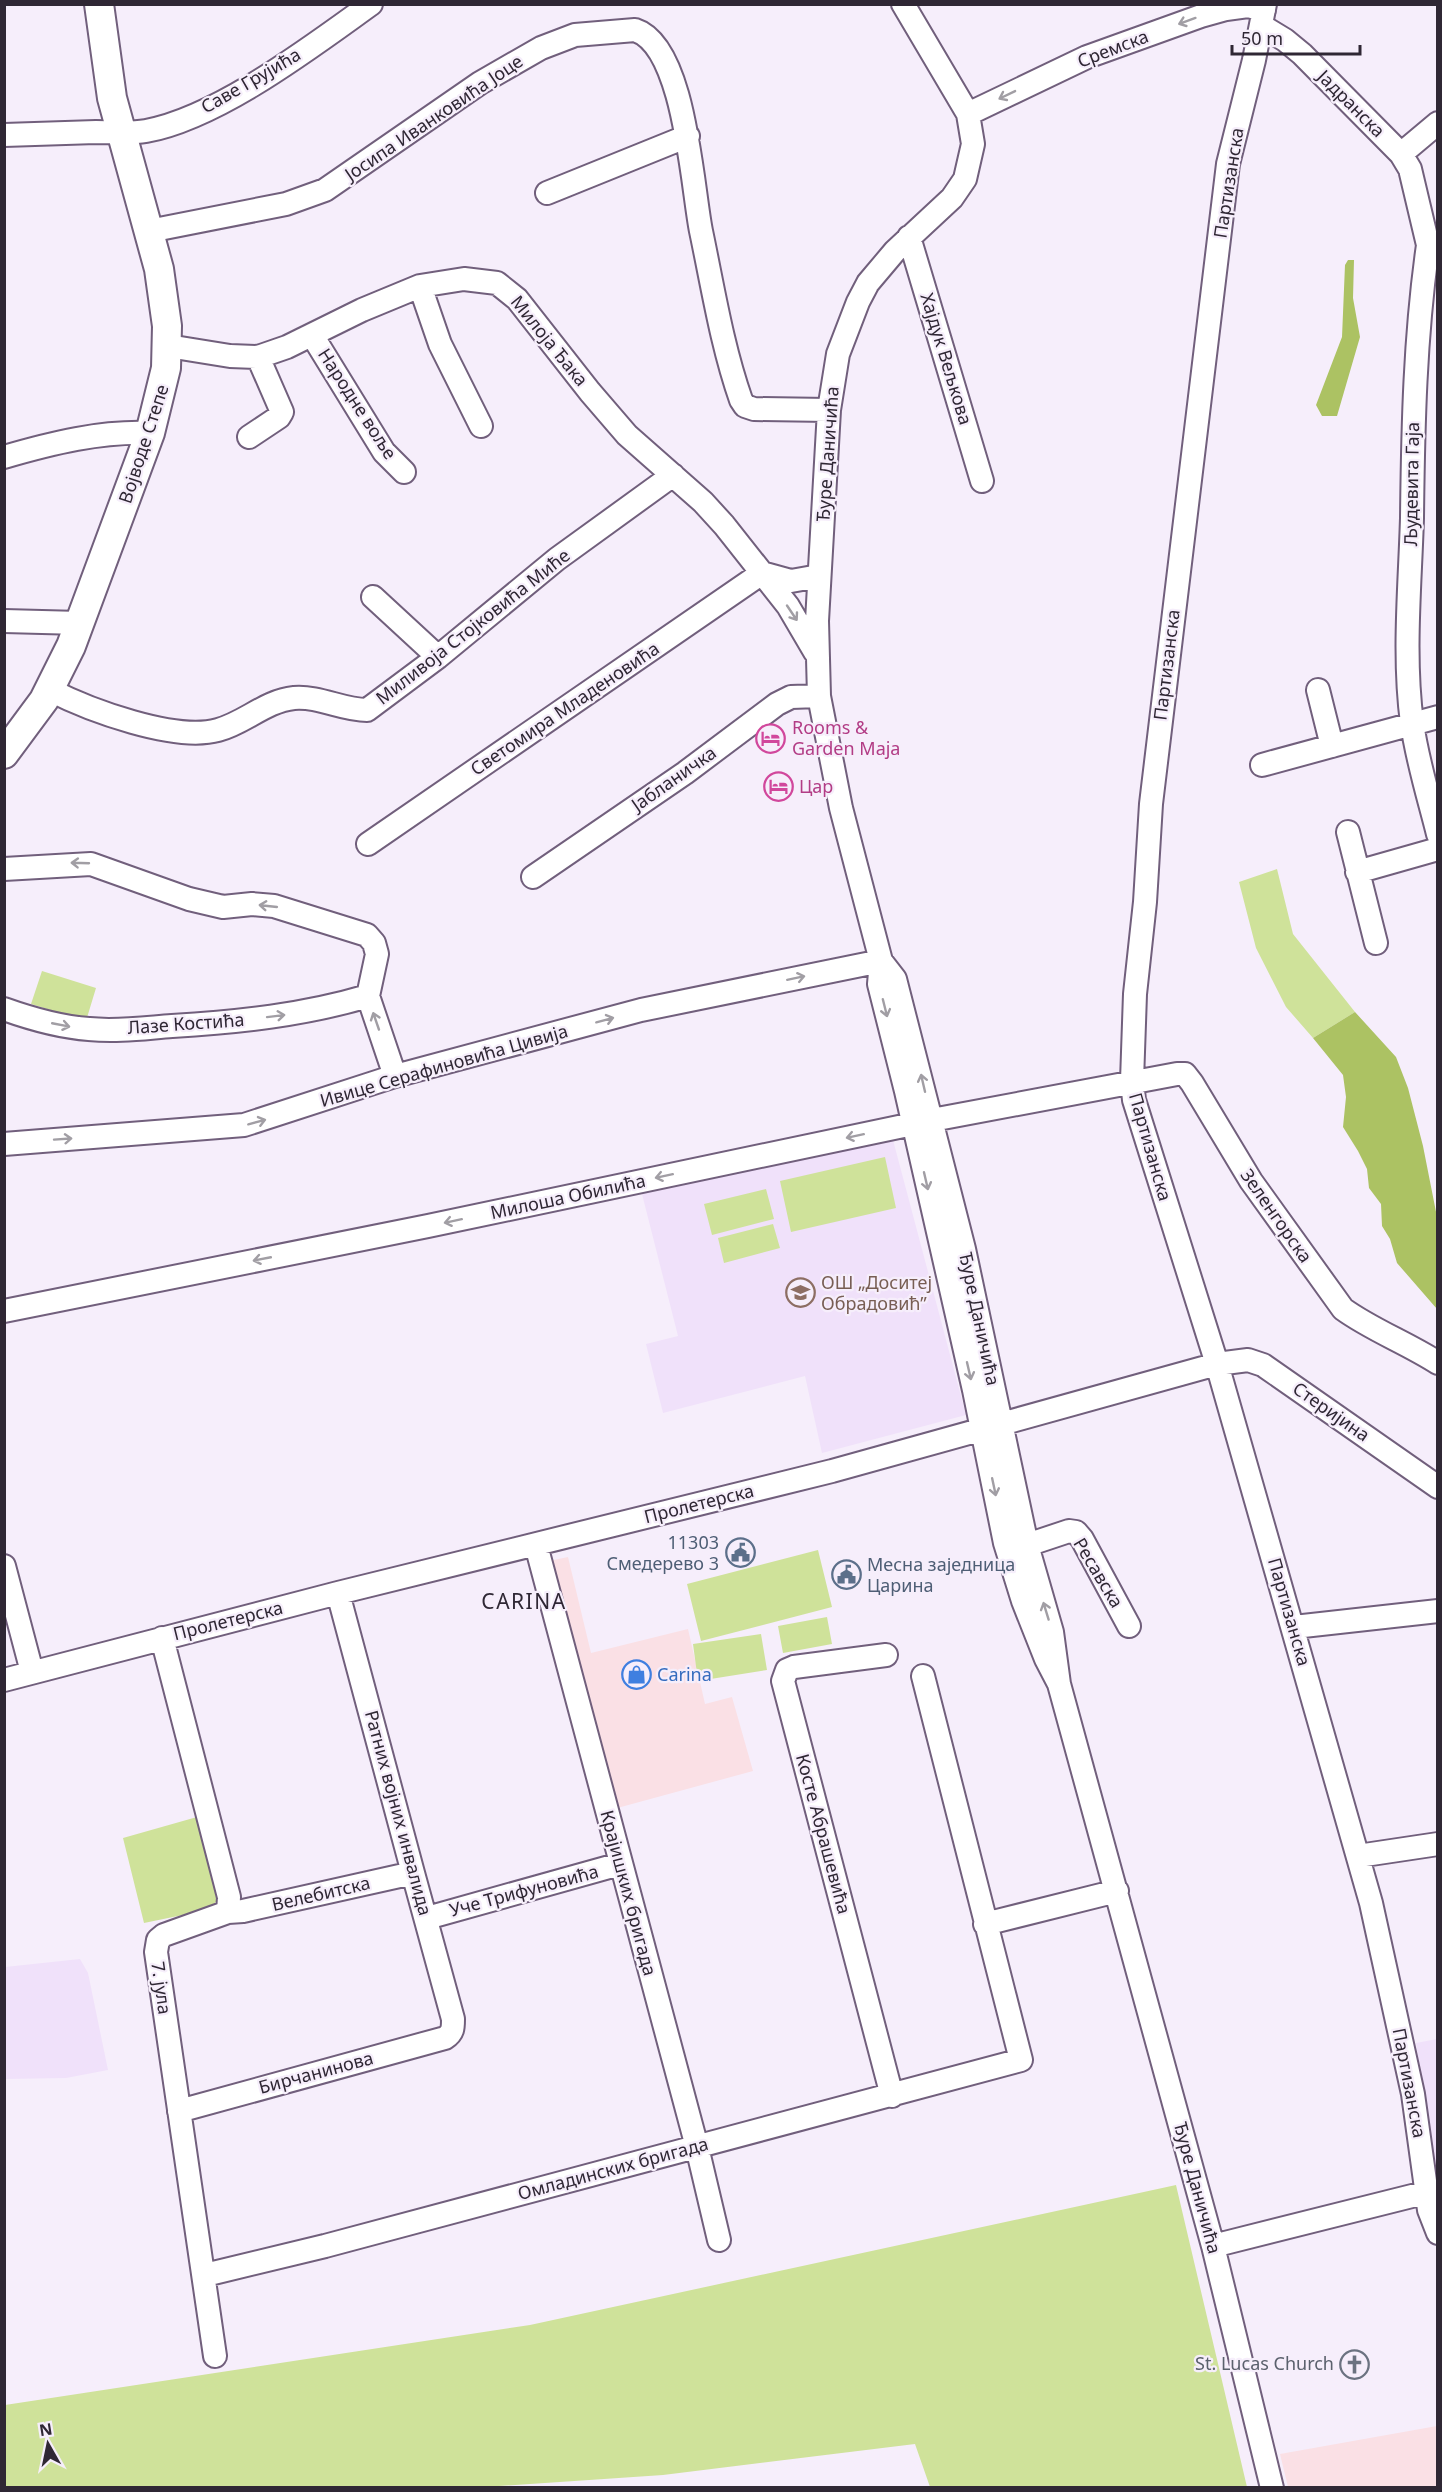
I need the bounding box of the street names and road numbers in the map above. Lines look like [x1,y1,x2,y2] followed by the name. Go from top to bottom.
[1074,24,1152,73] street label: Сремска
[196,42,305,118] street label: Саве Грујића
[338,49,527,187] street label: Јосипа Иванковића Јоце
[1311,63,1391,142] street label: Јадранска
[1207,126,1249,240] street label: Партизанска
[506,290,594,391] street label: Милоја Ђака
[916,290,978,427] street label: Хајдук Вељкова
[313,343,403,464] street label: Народне воље
[113,381,174,506] street label: Војводе Степе
[810,386,844,522] street label: Ђуре Даничића
[1398,422,1424,546] street label: Људевита Гаја
[370,543,574,710] street label: Миливоја Стојковића Миће
[1147,608,1185,722] street label: Партизанска
[465,636,664,780] street label: Светомира Младеновића
[625,740,721,817] street label: Јабланичка
[127,1007,245,1039] street label: Лазе Костића
[317,1018,570,1112] street label: Ивице Серафиновића Цивија
[1124,1090,1178,1204] street label: Партизанска
[1236,1164,1318,1267] street label: Зеленгорска
[488,1168,648,1224] street label: Милоша Обилића
[954,1250,1006,1388] street label: Ђуре Даничића
[1288,1376,1375,1446] street label: Стеријина
[641,1478,756,1528] street label: Пролетерска
[1069,1533,1129,1612] street label: Ресавска
[1263,1555,1317,1669] street label: Партизанска
[170,1595,285,1645] street label: Пролетерска
[360,1708,438,1918] street label: Ратних војних инвалида
[791,1751,857,1916] street label: Косте Абрашевића
[595,1807,663,1978] street label: Крајишких бригада
[446,1859,601,1921] street label: Уче Трифуновића
[269,1870,372,1916] street label: Велебитска
[146,1960,178,2016] street label: 7. јула
[1388,2026,1432,2140] street label: Партизанска
[256,2045,376,2099] street label: Бирчанинова
[1169,2119,1227,2256] street label: Ђуре Даничића
[515,2131,711,2205] street label: Омладинских бригада

